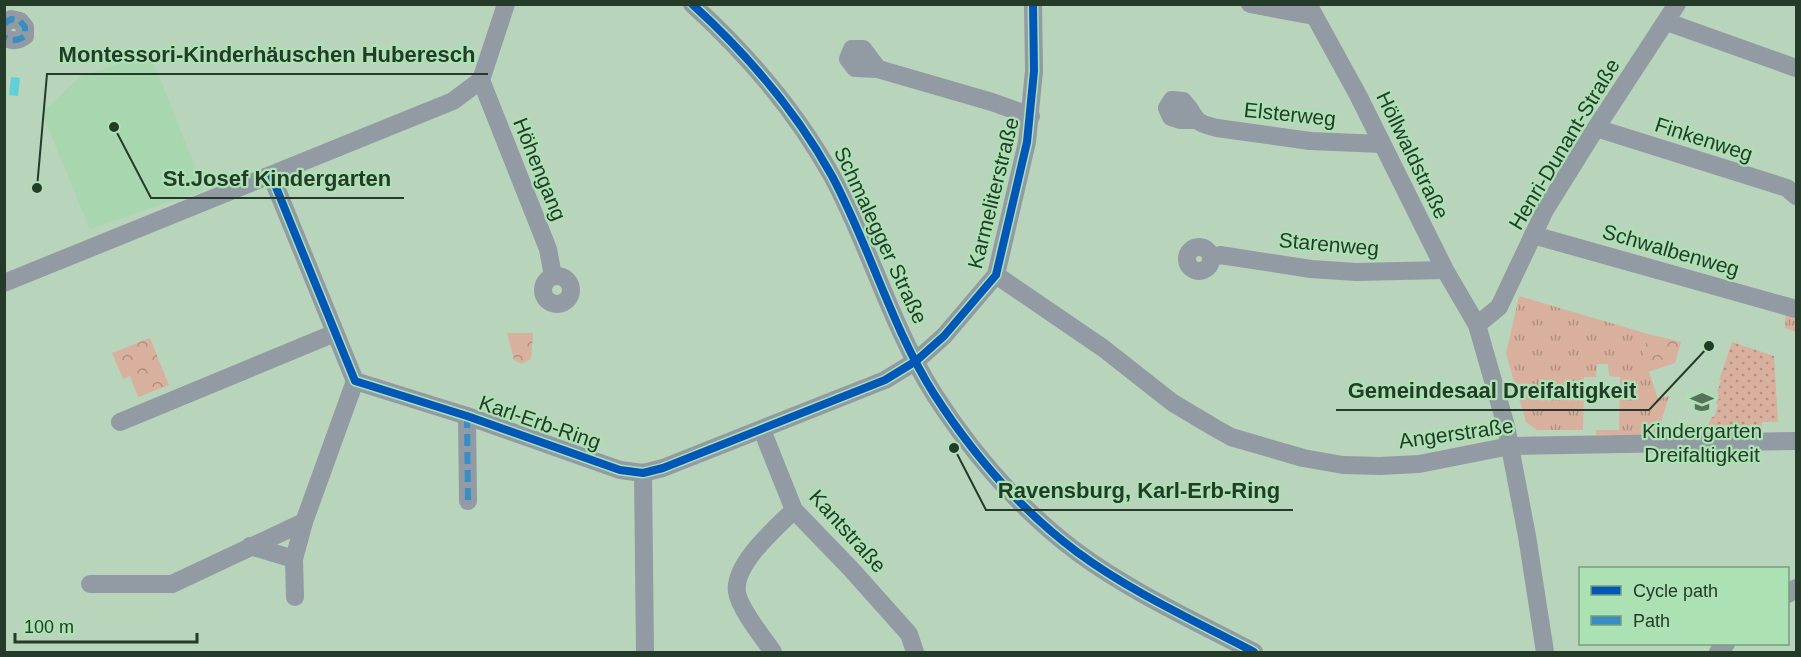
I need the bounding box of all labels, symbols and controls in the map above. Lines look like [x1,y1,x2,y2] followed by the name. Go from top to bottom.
[47,34,488,74] callout: Montessori-Kinderhäuschen Huberesch
[59,42,475,67] text: Montessori-Kinderhäuschen Huberesch
[1504,55,1624,233] street label: Henri-Dunant-Straße
[1372,88,1454,222] street label: Höllwaldstraße
[1243,98,1337,130] street label: Elsterweg
[1652,112,1756,166] street label: Finkenweg
[509,114,571,224] street label: Höhengang
[963,115,1023,271] street label: Karmeliterstraße
[830,143,932,327] street label: Schmalegger Straße
[151,158,404,198] callout: St.Josef Kindergarten
[163,166,391,191] text: St.Josef Kindergarten
[1600,219,1742,281] street label: Schwalbenweg
[1278,228,1380,260] street label: Starenweg
[1336,370,1649,410] callout: Gemeindesaal Dreifaltigkeit
[1348,378,1637,403] text: Gemeindesaal Dreifaltigkeit
[1689,389,1715,415] school or university icon: Kindergarten Dreifaltigkeit
[476,390,604,454] street label: Karl-Erb-Ring
[1397,414,1515,452] street label: Angerstraße
[1642,419,1762,466] place label: Kindergarten Dreifaltigkeit
[986,470,1293,510] callout: Ravensburg, Karl-Erb-Ring
[998,478,1280,503] text: Ravensburg, Karl-Erb-Ring
[805,485,891,577] street label: Kantstraße
[1579,567,1789,645] legend
[1633,581,1718,601] text: Cycle path
[15,606,196,644] scale bar
[1633,611,1670,631] text: Path
[24,617,74,637] text: 100 m

